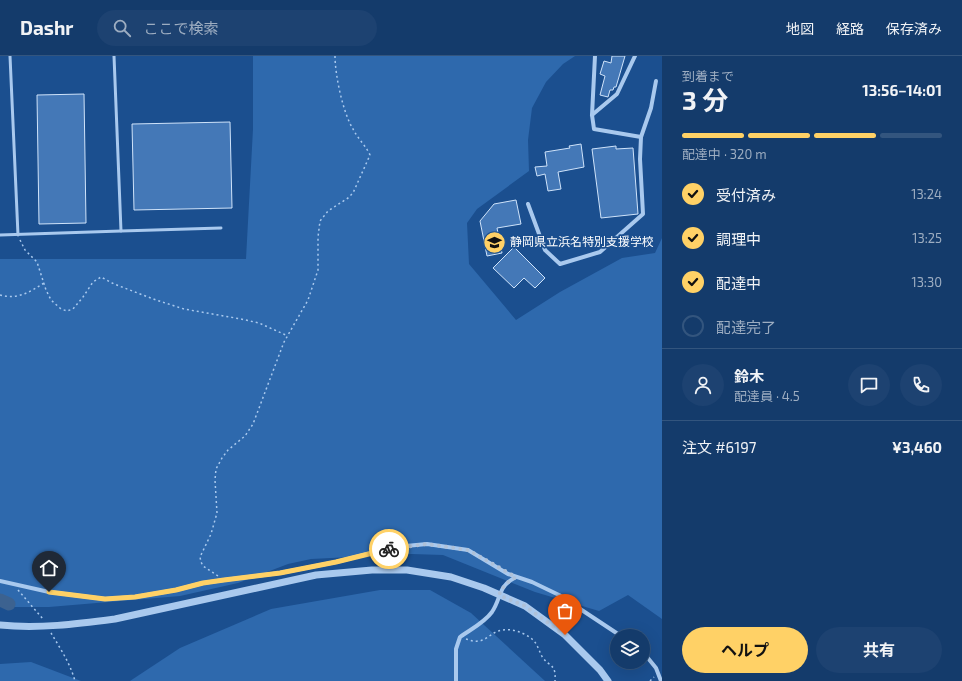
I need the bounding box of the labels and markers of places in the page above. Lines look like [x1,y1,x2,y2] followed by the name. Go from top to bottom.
[481,229,507,255] school or university icon: 静岡県立浜名特別支援学校
[510,234,654,248] place label: 静岡県立浜名特別支援学校
[32,551,66,592] pin
[548,594,582,635] pin

